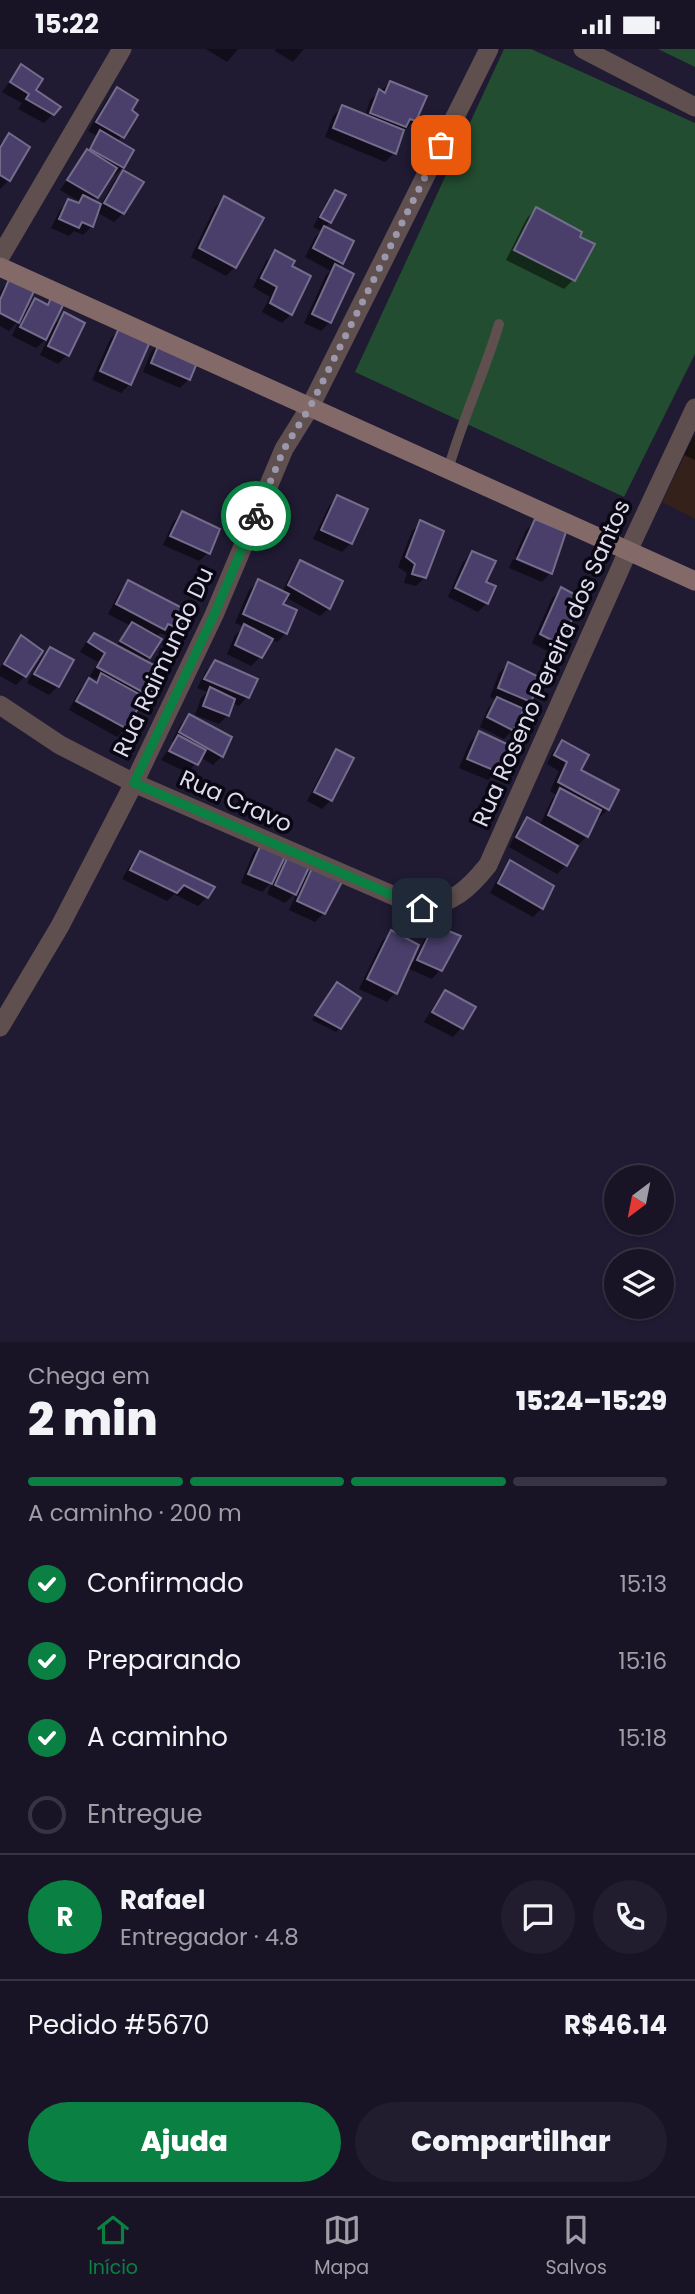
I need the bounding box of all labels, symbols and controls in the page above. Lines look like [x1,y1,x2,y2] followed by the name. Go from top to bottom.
[35,6,99,42] text: 15:22
[411,115,471,175] pin
[422,126,460,164] icon: bag
[221,481,291,551] courier
[464,495,638,831] street label: Rua Roseno Pereira dos Santos
[237,497,275,535] icon: bike
[105,562,221,762] street label: Rua Raimundo Du
[175,762,297,840] street label: Rua Cravo
[392,878,452,938] pin
[403,889,441,927] icon: home
[604,1165,674,1235] north arrow
[604,1165,674,1319] map controls
[604,1249,674,1319] button: layers
[28,1360,150,1392] text: Chega em
[516,1383,667,1419] text: 15:24–15:29
[28,1387,158,1451] text: 2 min
[28,1497,242,1529] text: A caminho · 200 m
[28,1565,66,1603] icon: check
[87,1565,244,1601] text: Confirmado
[619,1568,667,1600] text: 15:13
[28,1642,66,1680] icon: check
[87,1642,241,1678] text: Preparando
[618,1645,667,1677] text: 15:16
[28,1719,66,1757] icon: check
[87,1719,228,1755] text: A caminho
[618,1722,667,1754] text: 15:18
[87,1796,203,1832] text: Entregue
[501,1880,575,1954] button: chat
[593,1880,667,1954] button: phone
[120,1882,205,1918] text: Rafael
[57,1899,73,1935] text: R
[120,1921,299,1953] text: Entregador · 4.8
[28,2007,210,2043] text: Pedido #5670
[564,2007,667,2043] text: R$46.14
[28,2102,341,2182] button: Ajuda
[355,2102,667,2182] button: Compartilhar
[88,2211,138,2282] tab: Início
[314,2211,369,2282] tab: Mapa
[545,2211,607,2282] tab: Salvos

